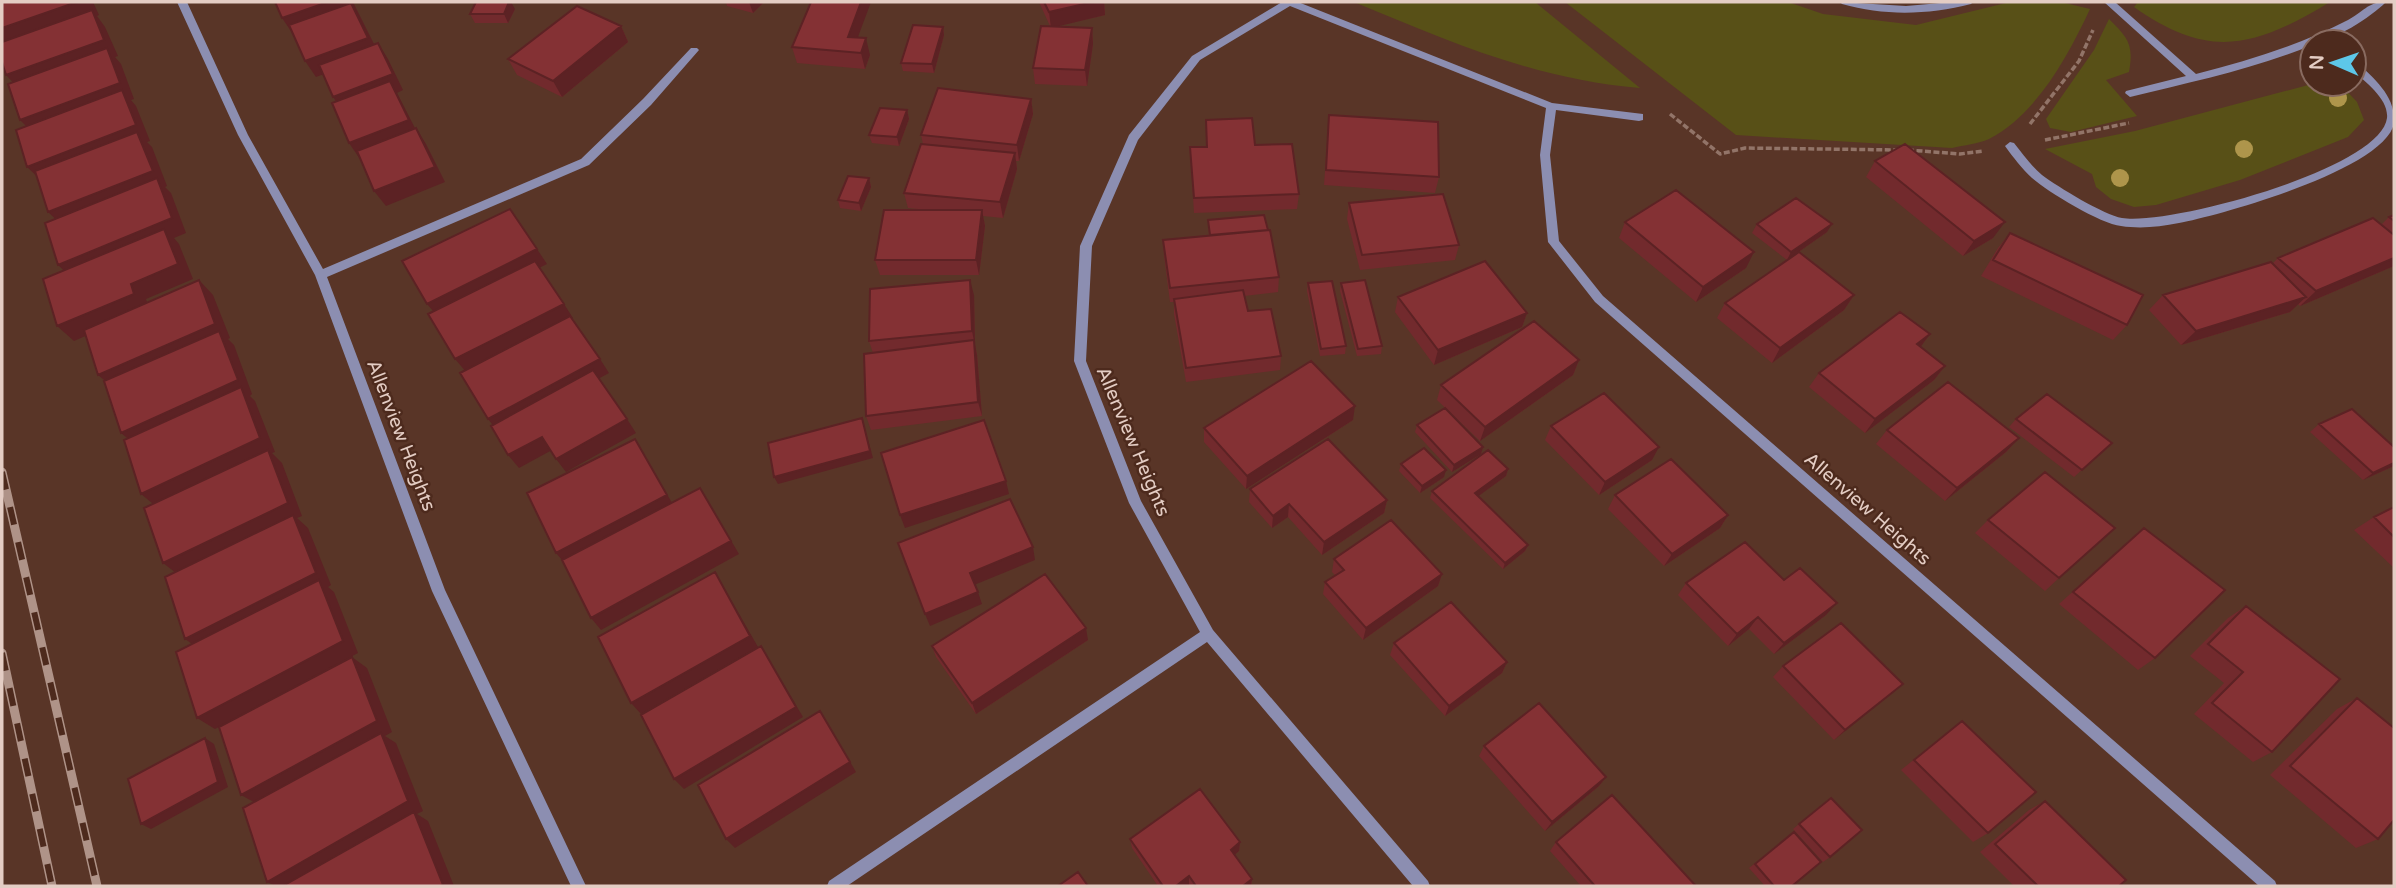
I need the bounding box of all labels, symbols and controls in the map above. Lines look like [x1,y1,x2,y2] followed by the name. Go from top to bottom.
[2298,28,2368,98] north arrow
[2306,54,2328,70] text: N
[362,357,440,514] street label: Allenview Heights
[1092,363,1175,520] street label: Allenview Heights
[1800,448,1935,570] street label: Allenview Heights

